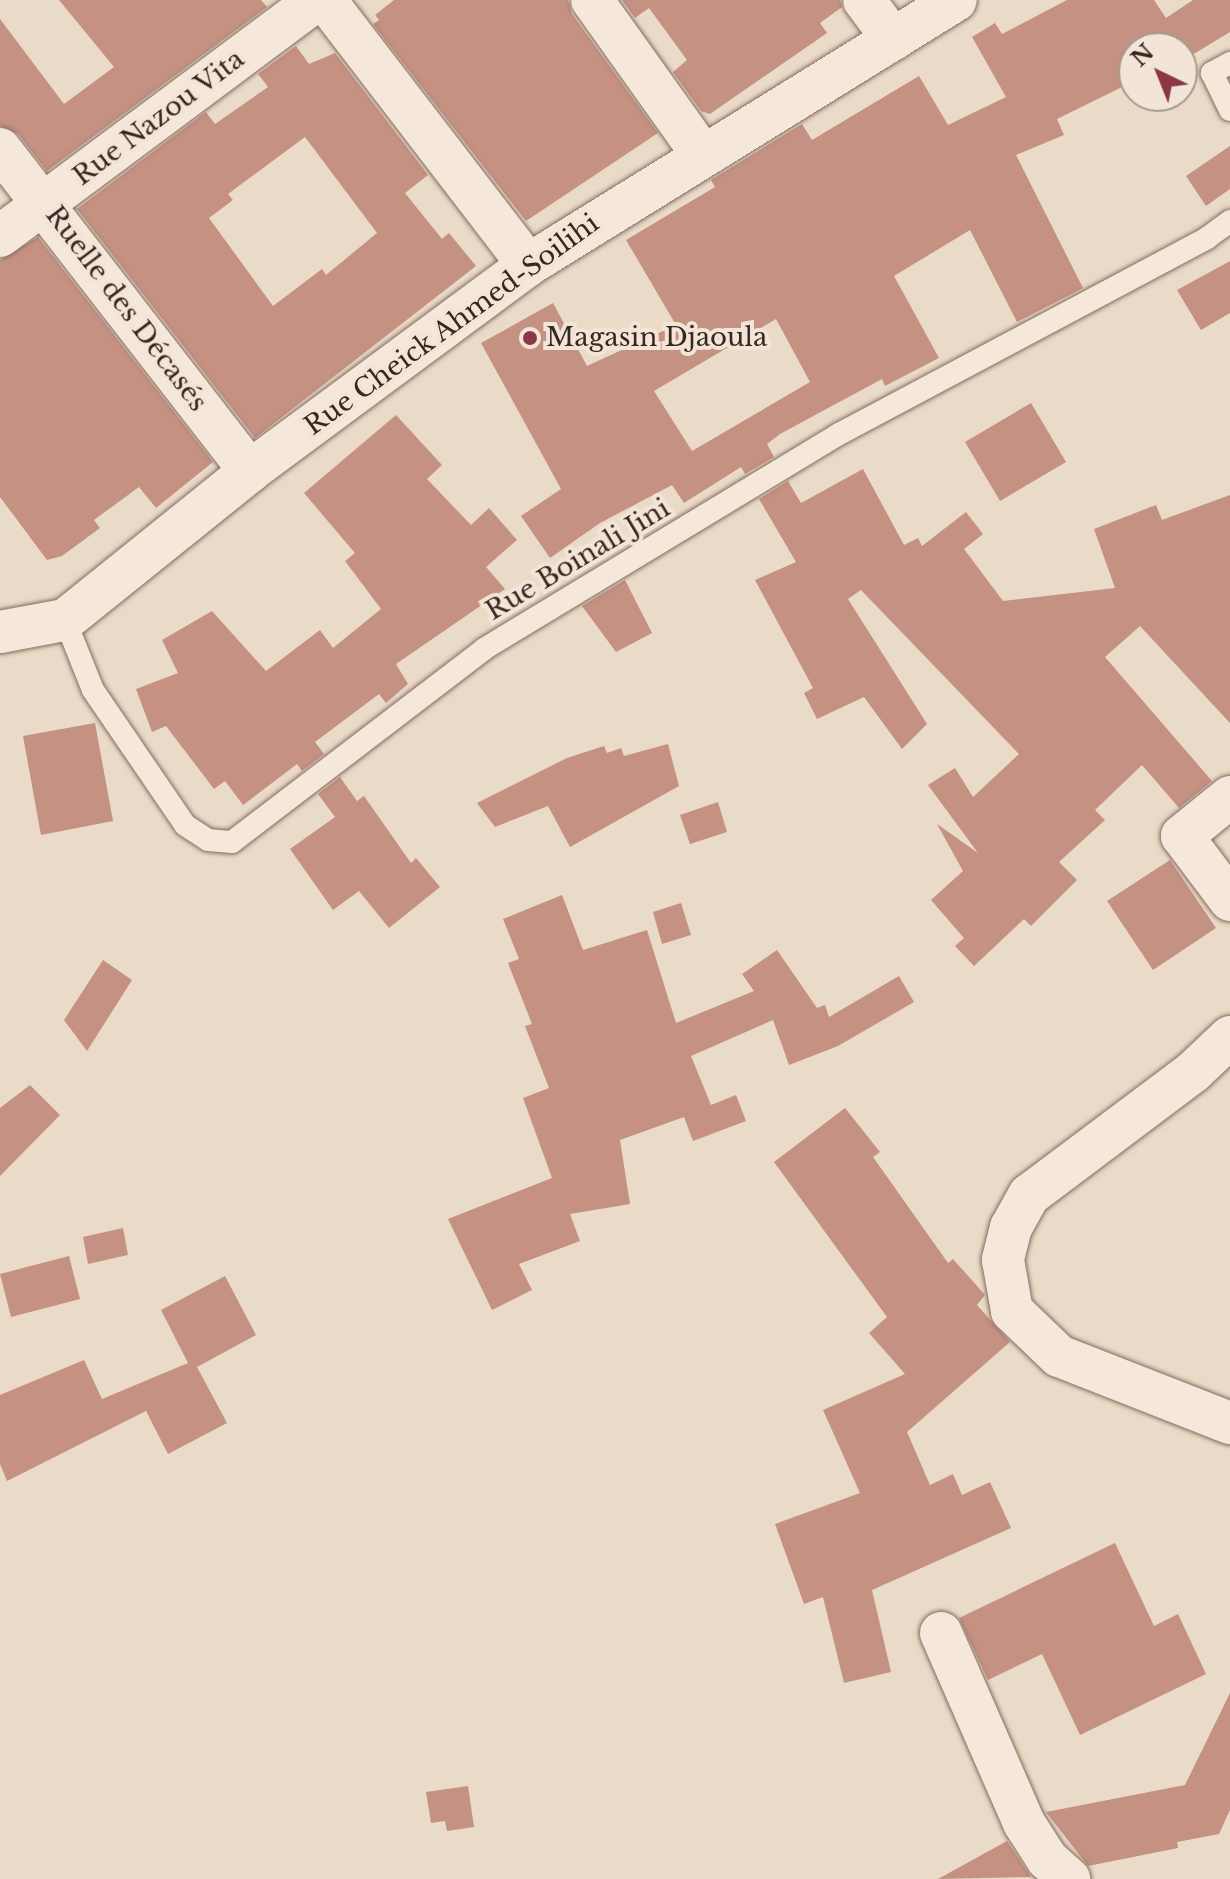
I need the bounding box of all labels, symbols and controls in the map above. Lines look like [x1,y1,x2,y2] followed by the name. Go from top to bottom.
[1118,32,1198,112] north arrow
[1126,39,1159,72] text: N
[67,43,251,193] street label: Rue Nazou Vita
[39,200,213,418] street label: Ruelle des Décasés
[298,207,606,443] street label: Rue Cheick Ahmed-Soilihi
[546,322,767,354] place label: Magasin Djaoula
[521,329,539,347] marker: Magasin Djaoula
[480,493,676,627] street label: Rue Boinali Jini

